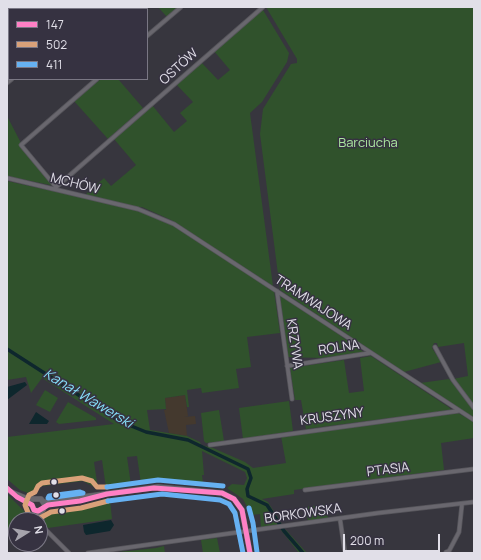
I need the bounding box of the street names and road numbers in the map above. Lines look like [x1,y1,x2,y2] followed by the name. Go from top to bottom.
[157,46,201,88] street label: OSTÓW
[49,170,101,198] street label: MCHÓW
[271,272,355,334] street label: TRAMWAJOWA
[283,318,305,370] street label: KRZYWA
[317,337,361,359] street label: ROLNA
[299,405,365,429] street label: KRUSZYNY
[366,460,410,480] street label: PTASIA
[263,501,343,527] street label: BORKOWSKA

